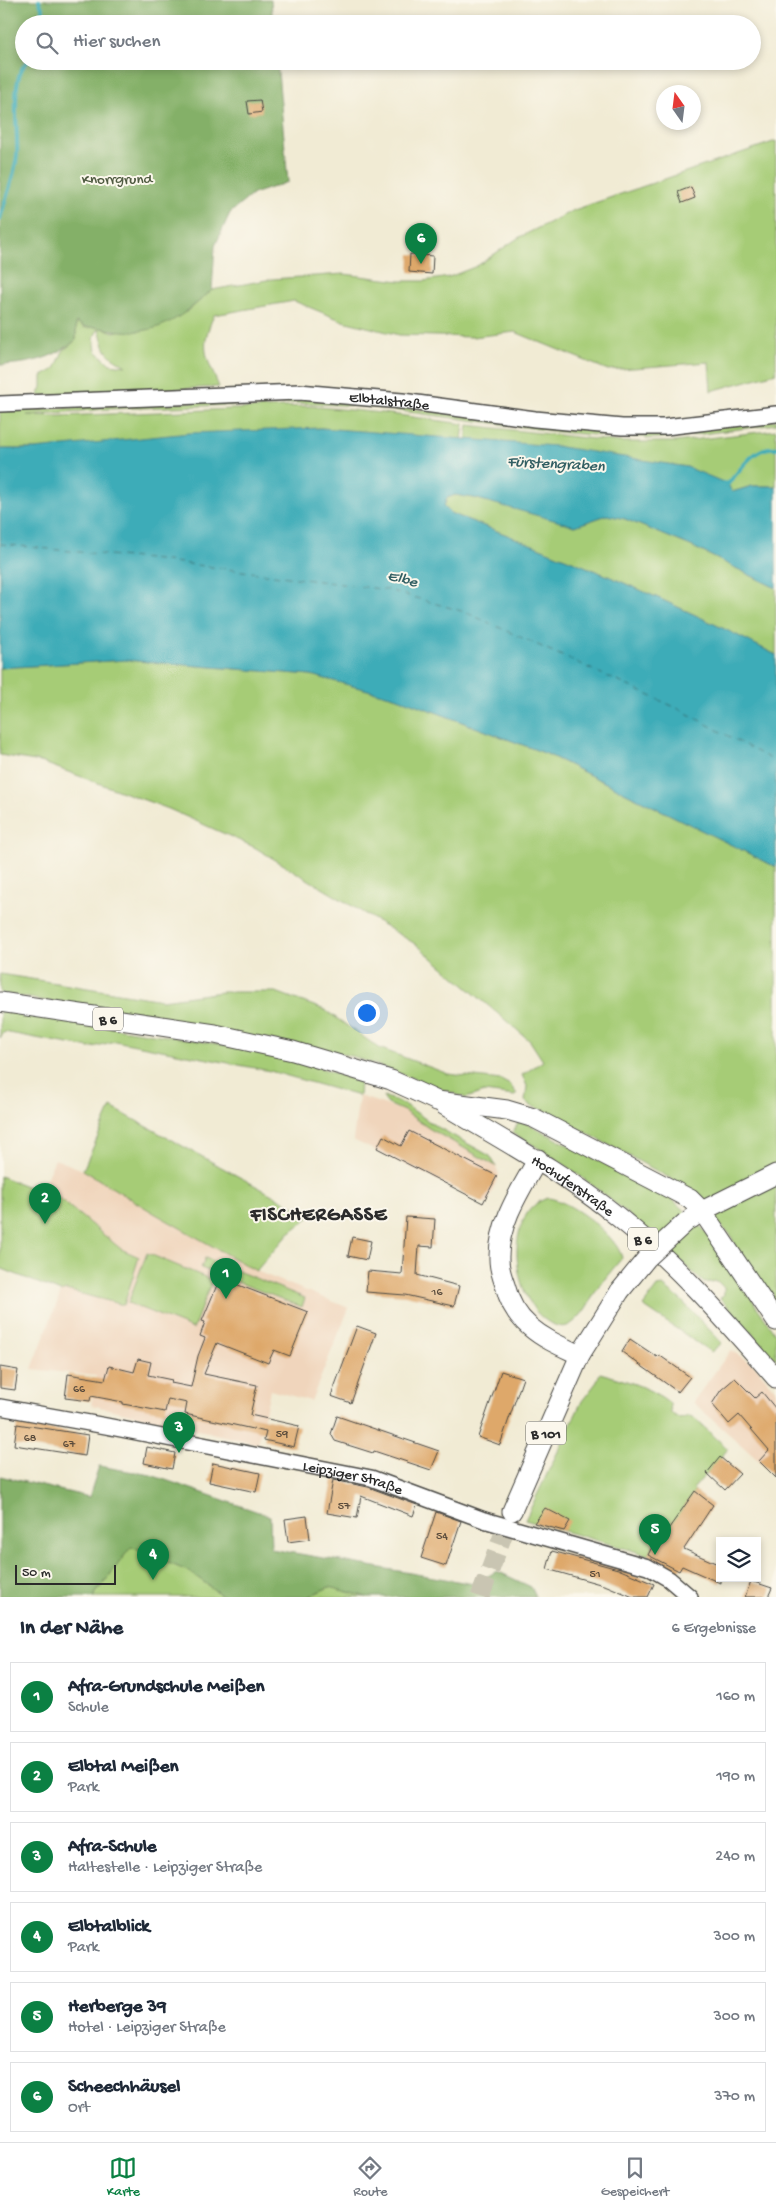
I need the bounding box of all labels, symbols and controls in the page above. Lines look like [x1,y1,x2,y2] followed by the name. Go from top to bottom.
[15,15,761,70] search box
[33,29,61,57] icon: search
[73,31,160,54] text: Hier suchen
[656,85,701,130] north arrow
[82,171,154,189] park label: Knorrgrund
[405,223,437,264] pin: 6
[348,389,431,416] street label: Elbtalstraße
[507,453,605,478] water label: Fürstengraben
[385,567,420,594] water label: Elbe
[354,1000,380,1026] your location
[93,1008,123,1030] road number: B 6
[527,1152,617,1221] street label: Hochuferstraße
[29,1183,61,1224] pin: 2
[250,1205,388,1228] district label: FISCHERGASSE
[628,1228,658,1250] road number: B 6
[210,1258,242,1299] pin: 1
[431,1286,443,1300] house number: 16
[73,1383,86,1397] house number: 66
[163,1412,195,1453] pin: 3
[526,1422,566,1445] road number: B 101
[276,1428,288,1442] house number: 59
[24,1432,37,1446] house number: 68
[63,1438,76,1452] house number: 67
[301,1458,405,1500] street label: Leipziger Straße
[338,1500,351,1514] house number: 57
[639,1514,671,1555] pin: 5
[436,1530,448,1544] house number: 54
[716,1537,761,1582] map controls
[716,1537,761,1582] button: layers
[137,1539,169,1580] pin: 4
[15,1562,116,1585] scale bar
[22,1565,51,1582] text: 50 m
[589,1568,601,1582] house number: 51
[20,1617,123,1642] text: In der Nähe
[672,1620,756,1639] text: 6 Ergebnisse
[68,1676,265,1699] text: Afra-Grundschule Meißen
[34,1688,40,1707] text: 1
[716,1688,755,1707] text: 160 m
[68,1699,109,1718] text: Schule
[68,1756,179,1779] text: Elbtal Meißen
[33,1768,41,1787] text: 2
[716,1768,755,1787] text: 190 m
[68,1779,99,1798] text: Park
[68,1836,157,1859] text: Afra-Schule
[33,1848,41,1867] text: 3
[715,1848,755,1867] text: 240 m
[68,1859,262,1878] text: Haltestelle · Leipziger Straße
[68,1916,150,1939] text: Elbtalblick
[33,1928,41,1947] text: 4
[713,1928,755,1947] text: 300 m
[68,1939,99,1958] text: Park
[68,1996,166,2019] text: Herberge 39
[33,2008,41,2027] text: 5
[713,2008,755,2027] text: 300 m
[68,2019,226,2038] text: Hotel · Leipziger Straße
[68,2076,180,2099] text: Scheechhäusel
[33,2088,41,2107] text: 6
[714,2088,755,2107] text: 370 m
[68,2099,90,2118] text: Ort
[107,2154,140,2201] tab: Karte
[353,2154,387,2201] tab: Route
[601,2154,669,2201] tab: Gespeichert

